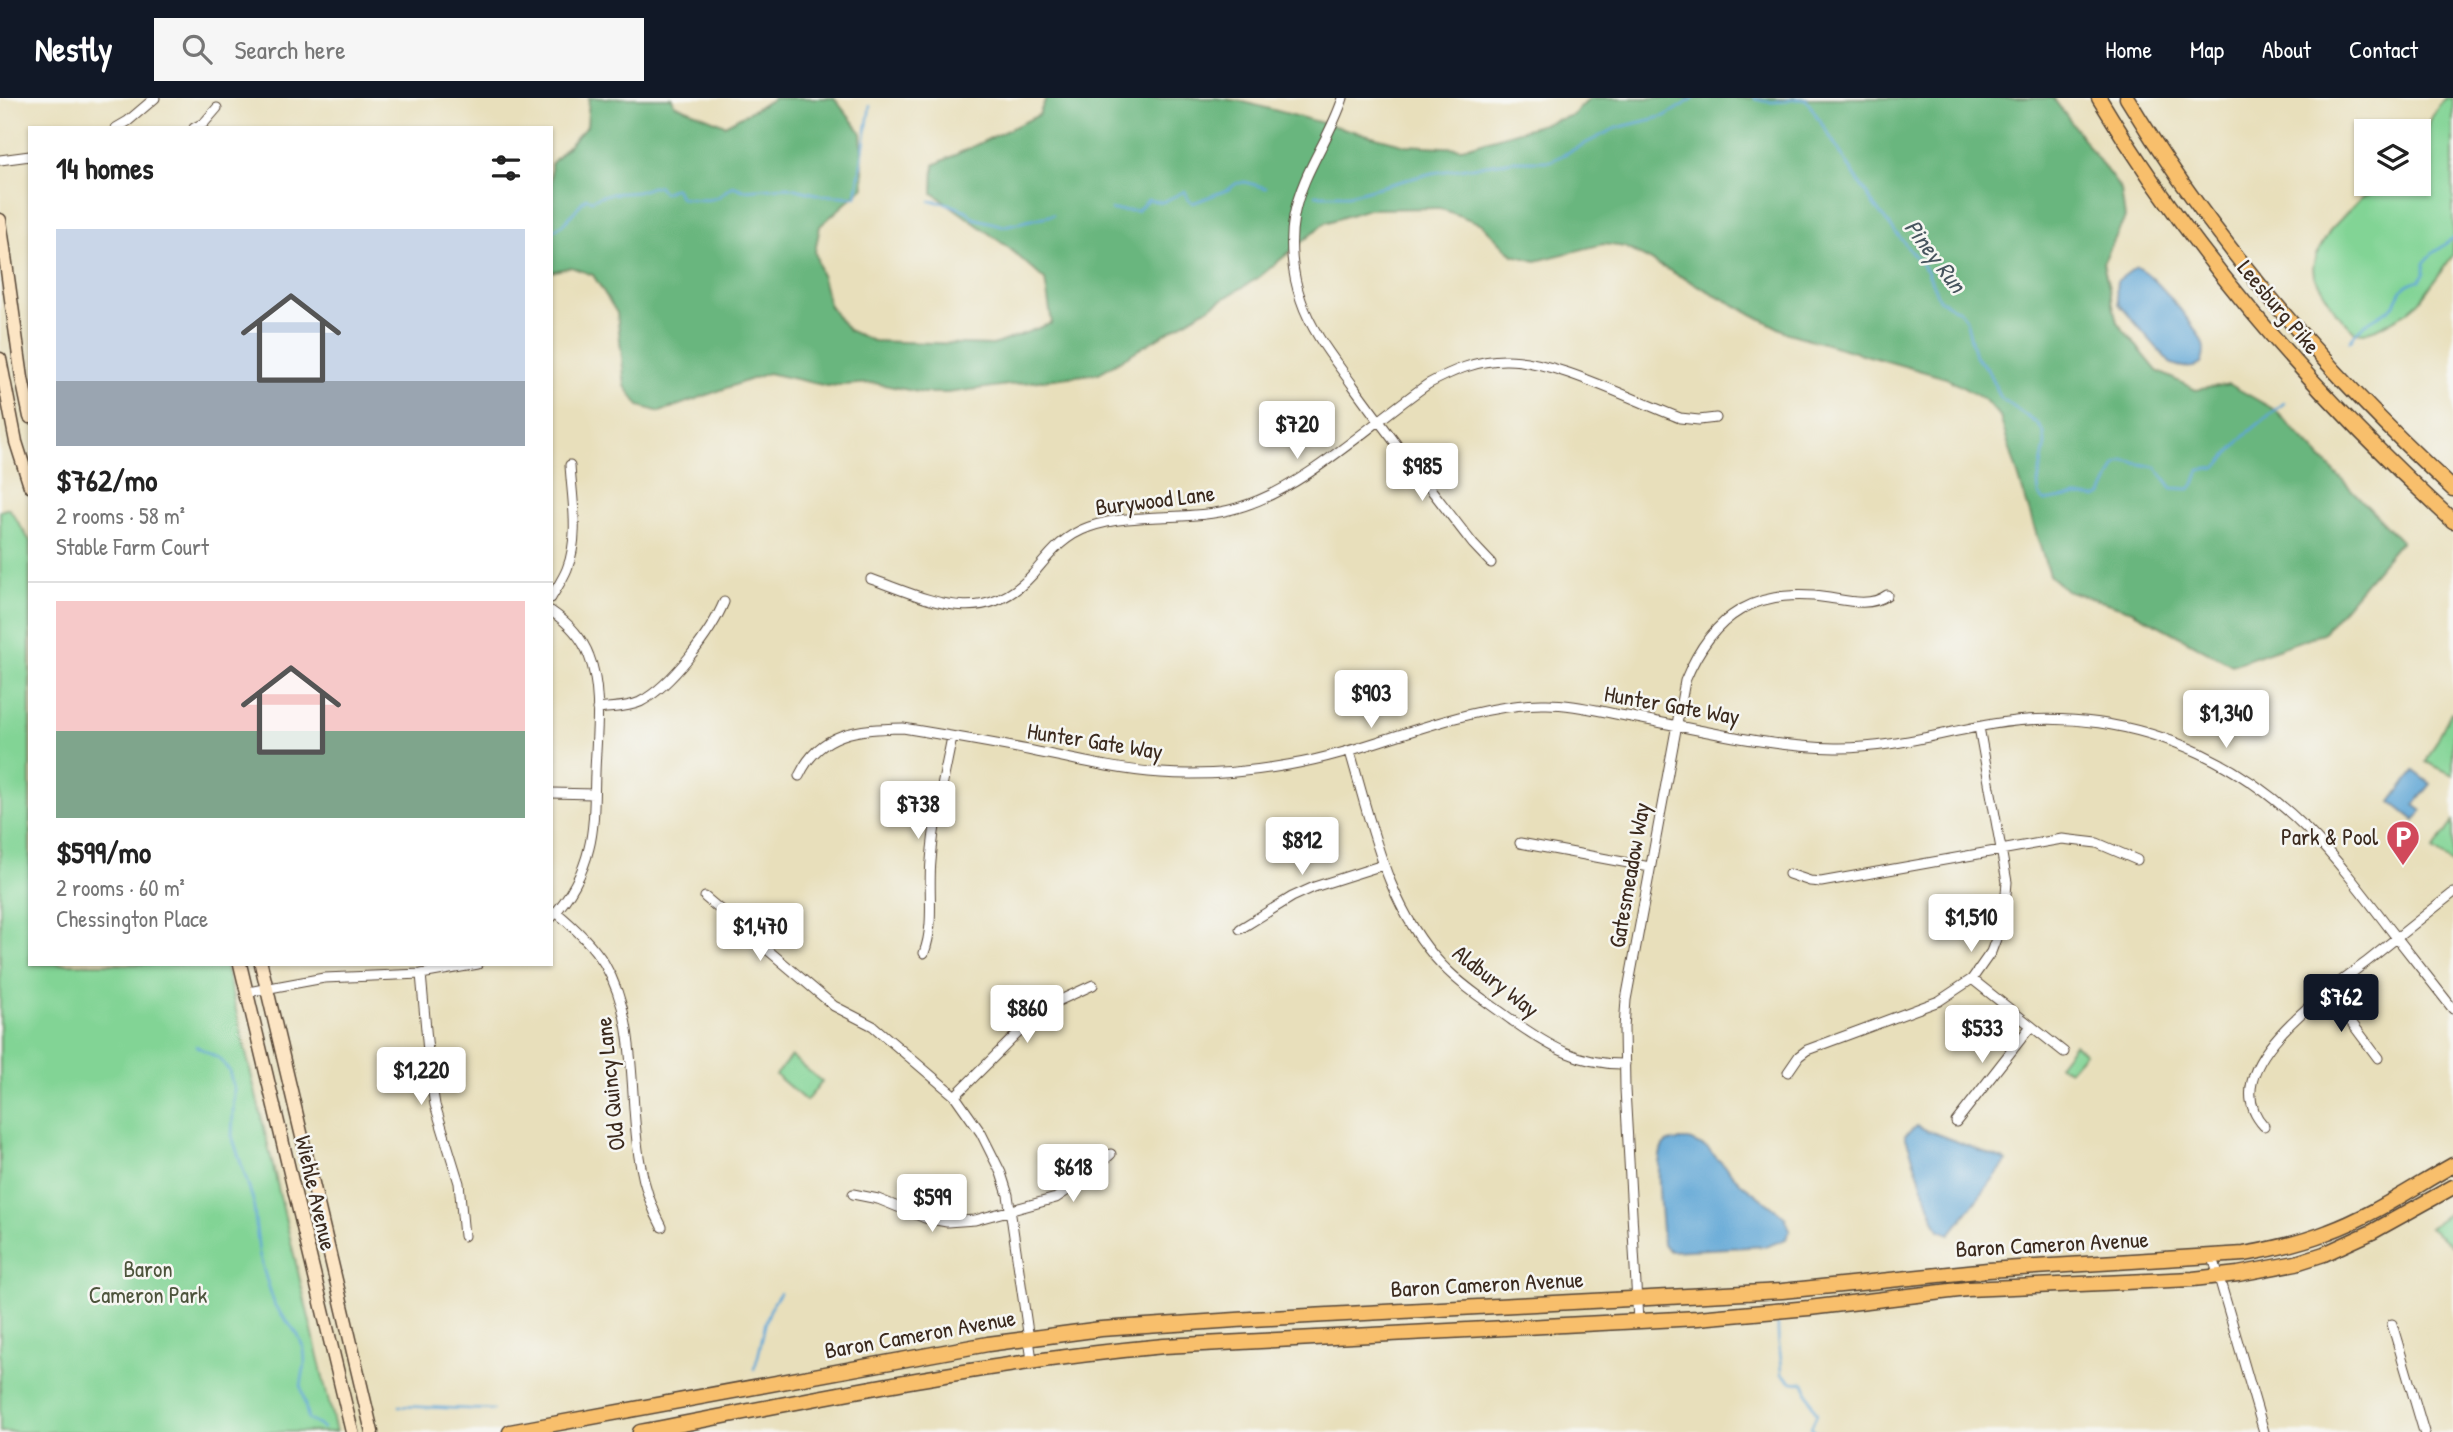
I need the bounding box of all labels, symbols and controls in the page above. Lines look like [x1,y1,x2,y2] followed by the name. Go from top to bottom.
[154,18,644,81] search box
[35,27,112,71] text: Nestly
[178,30,216,68] icon: search
[234,32,346,67] text: Search here
[2105,33,2152,65] text: Home
[2190,33,2224,65] text: Map
[2262,33,2311,65] text: About
[2349,33,2418,65] text: Contact
[2354,119,2431,196] map controls
[2354,119,2431,196] button: layers
[56,148,154,188] text: 14 homes
[487,149,525,187] icon: filters
[1897,212,1975,301] water label: Piney Run
[2231,253,2328,360] street label: Leesburg Pike
[228,275,354,401] icon: home
[1256,402,1338,461] pin: $720
[1275,408,1319,439] text: $720
[1381,444,1463,503] pin: $985
[1402,450,1442,481] text: $985
[56,460,157,500] text: $762/mo
[1093,477,1216,522] street label: Burywood Lane
[56,500,185,531] text: 2 rooms · 58 m²
[56,531,209,562] text: Stable Farm Court
[228,647,354,773] icon: home
[1330,670,1412,730] pin: $903
[1351,677,1391,708] text: $903
[1602,677,1742,732] street label: Hunter Gate Way
[2169,690,2283,750] pin: $1,340
[2199,697,2253,728] text: $1,340
[1025,714,1165,767] street label: Hunter Gate Way
[877,782,959,841] pin: $738
[896,788,940,819] text: $738
[1600,800,1657,950] street label: Gatesmeadow Way
[1261,818,1343,877] pin: $812
[2384,818,2422,867] parking icon: Park & Pool
[2281,821,2379,852] place label: Park & Pool
[1282,824,1322,855] text: $812
[56,832,151,872] text: $599/mo
[56,872,185,903] text: 2 rooms · 60 m²
[1914,894,2028,954] pin: $1,510
[1944,901,1998,932] text: $1,510
[56,903,208,934] text: Chessington Place
[703,904,817,963] pin: $1,470
[733,910,787,941] text: $1,470
[1447,937,1546,1024] street label: Aldbury Way
[2300,974,2382,1034] pin: $762
[2320,981,2363,1012] text: $762
[986,986,1068,1045] pin: $860
[1006,992,1048,1023] text: $860
[1941,1006,2023,1065] pin: $533
[1961,1012,2003,1043] text: $533
[587,1016,632,1152] street label: Old Quincy Lane
[364,1048,478,1107] pin: $1,220
[393,1054,449,1085] text: $1,220
[288,1132,345,1253] street label: Wiehle Avenue
[1032,1144,1114,1204] pin: $618
[1053,1151,1093,1182] text: $618
[891,1174,973,1234] pin: $599
[913,1181,951,1212] text: $599
[1955,1223,2149,1264] street label: Baron Cameron Avenue
[89,1253,208,1310] park label: Baron Cameron Park
[1390,1263,1584,1304] street label: Baron Cameron Avenue
[822,1301,1018,1366] street label: Baron Cameron Avenue

